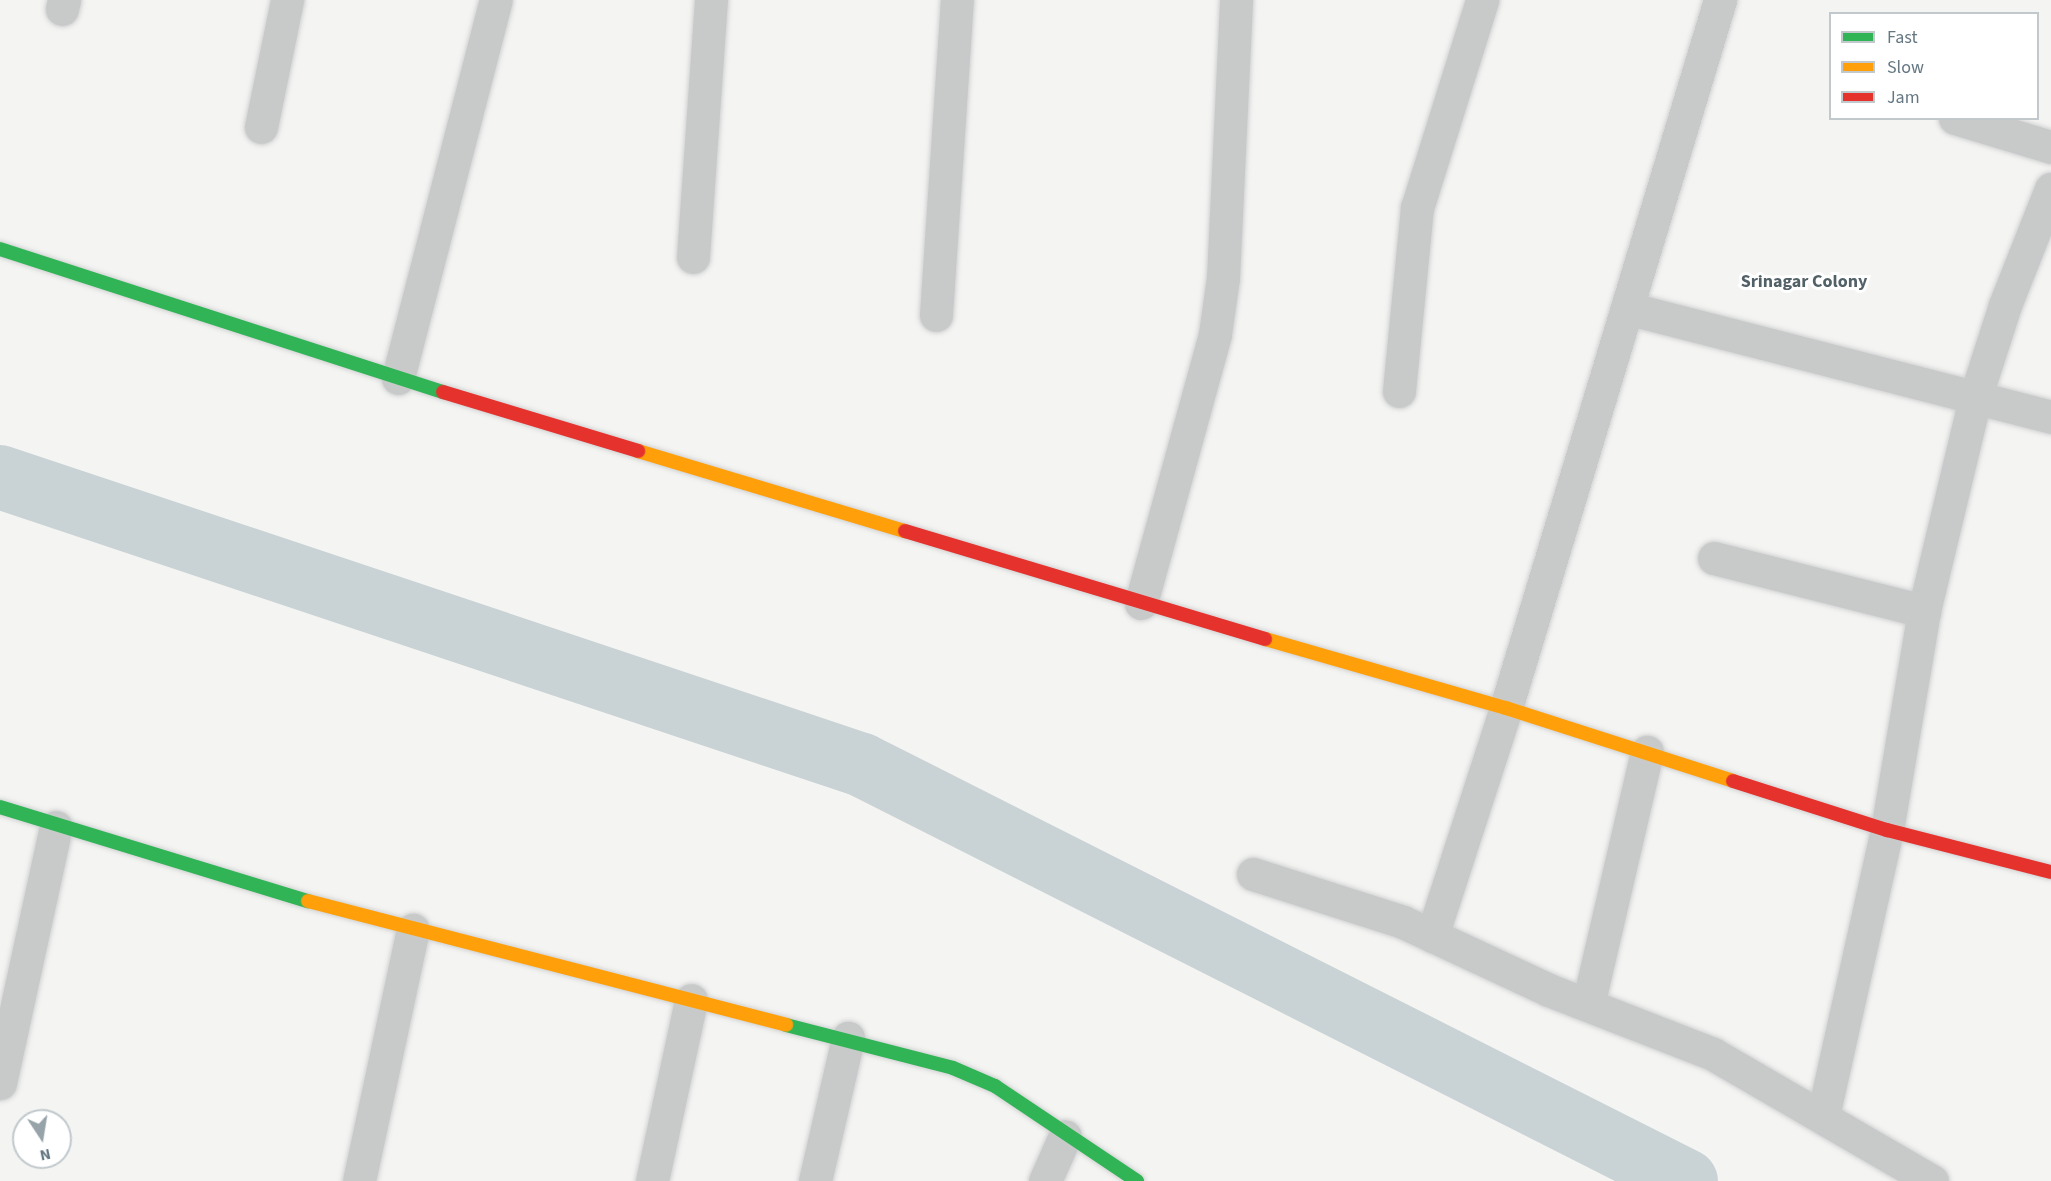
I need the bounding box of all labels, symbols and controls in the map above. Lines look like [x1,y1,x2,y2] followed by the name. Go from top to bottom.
[1829,12,2039,120] legend
[1887,25,1918,50] text: Fast
[1887,55,1924,80] text: Slow
[1887,85,1920,110] text: Jam
[1741,271,1867,293] district label: Srinagar Colony
[12,1109,72,1169] north arrow
[38,1143,53,1167] text: N

